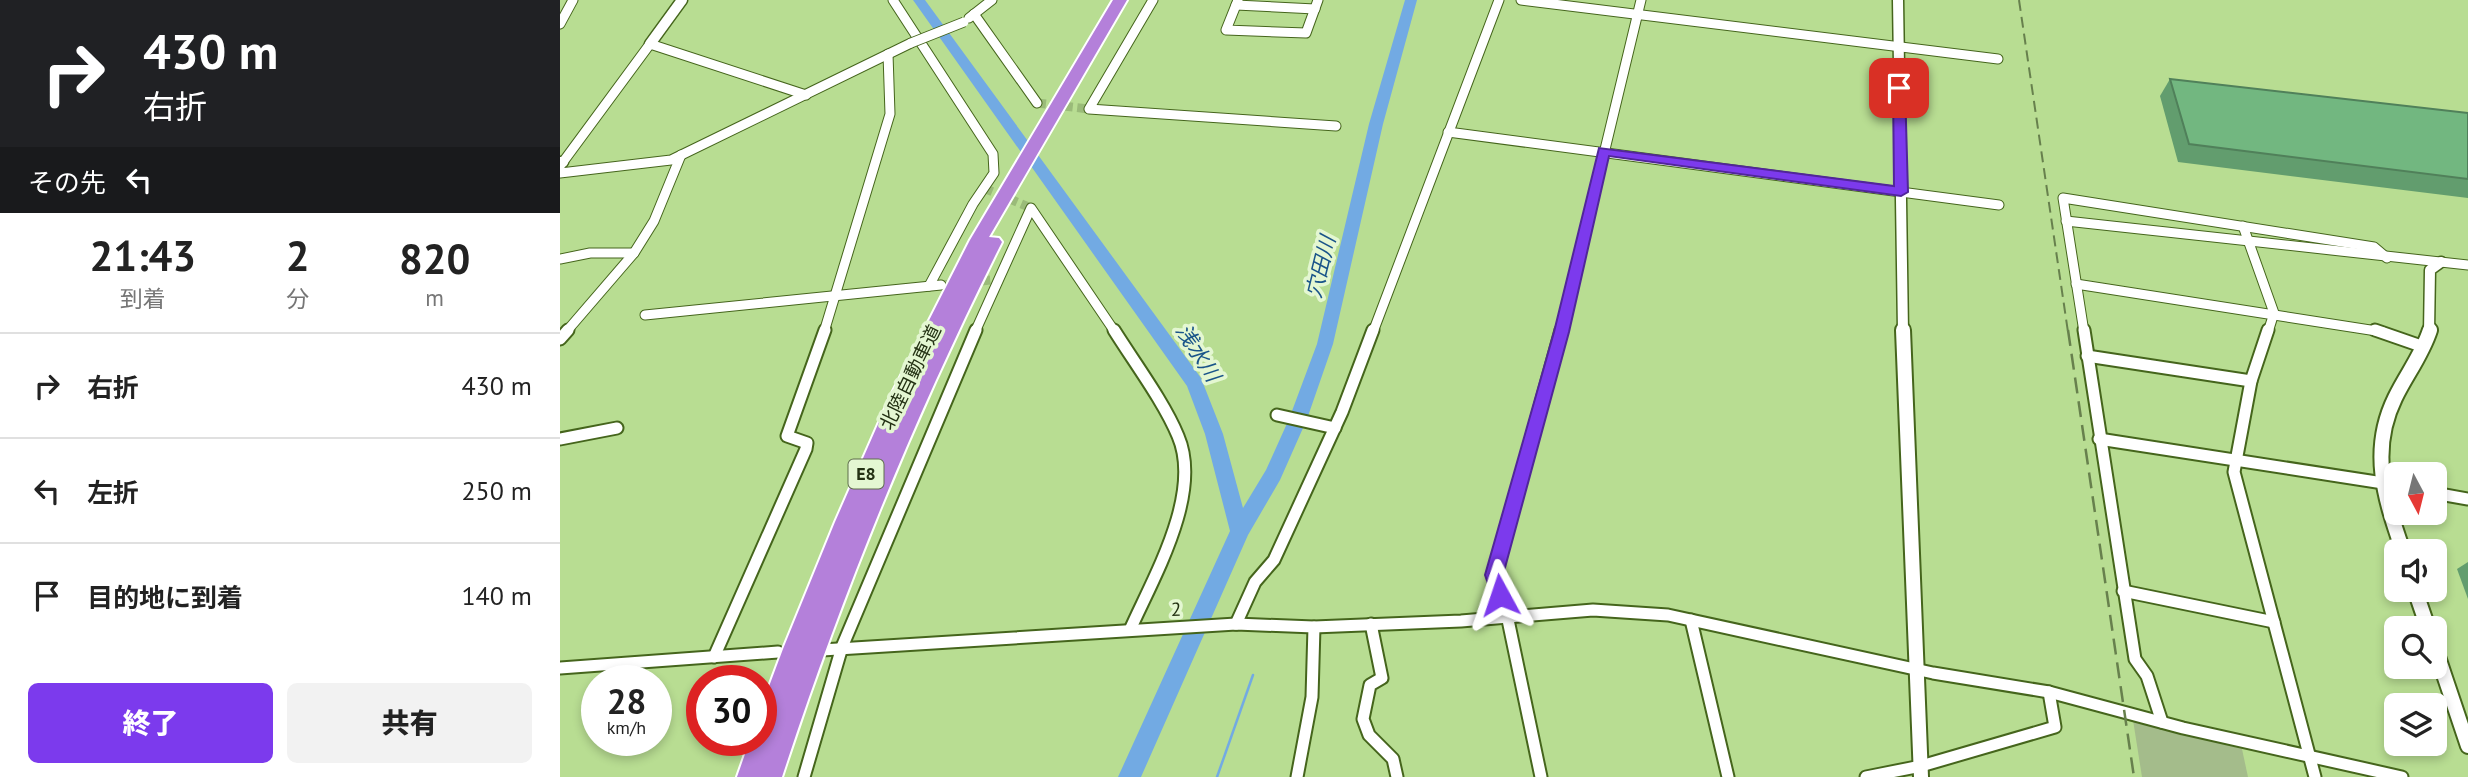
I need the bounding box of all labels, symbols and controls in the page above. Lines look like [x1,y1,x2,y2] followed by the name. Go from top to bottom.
[143,19,278,83] text: 430 m
[28,28,119,119] icon: right
[1869,58,1929,118] pin
[1880,69,1918,107] icon: arrive
[143,85,207,127] text: 右折
[120,161,158,199] icon: left
[28,166,106,199] text: その先
[90,228,196,283] text: 21:43
[286,228,309,283] text: 2
[399,231,470,286] text: 820
[1300,231,1342,301] water label: 穴田川
[425,283,444,312] text: m
[120,284,166,313] text: 到着
[286,284,309,313] text: 分
[1170,319,1228,388] water label: 浅水川
[874,321,946,433] street label: 北陸自動車道
[28,367,66,405] icon: right
[461,369,532,402] text: 430 m
[87,371,139,404] text: 右折
[848,460,884,488] road number: E8
[2384,462,2446,525] north arrow
[2384,462,2447,756] map controls
[28,472,66,510] icon: left
[461,474,532,507] text: 250 m
[87,476,139,509] text: 左折
[2384,539,2447,602] button: sound
[1463,558,1537,632] position arrow
[28,577,66,615] icon: arrive
[461,579,532,612] text: 140 m
[87,581,243,614] text: 目的地に到着
[1171,597,1181,621] street label: 2
[2384,616,2447,679] button: search
[686,665,777,756] speed limit sign: 30
[607,678,646,724] text: 28
[28,683,273,763] button: 終了
[287,683,532,763] button: 共有
[2384,693,2447,756] button: layers
[607,716,646,739] text: km/h

